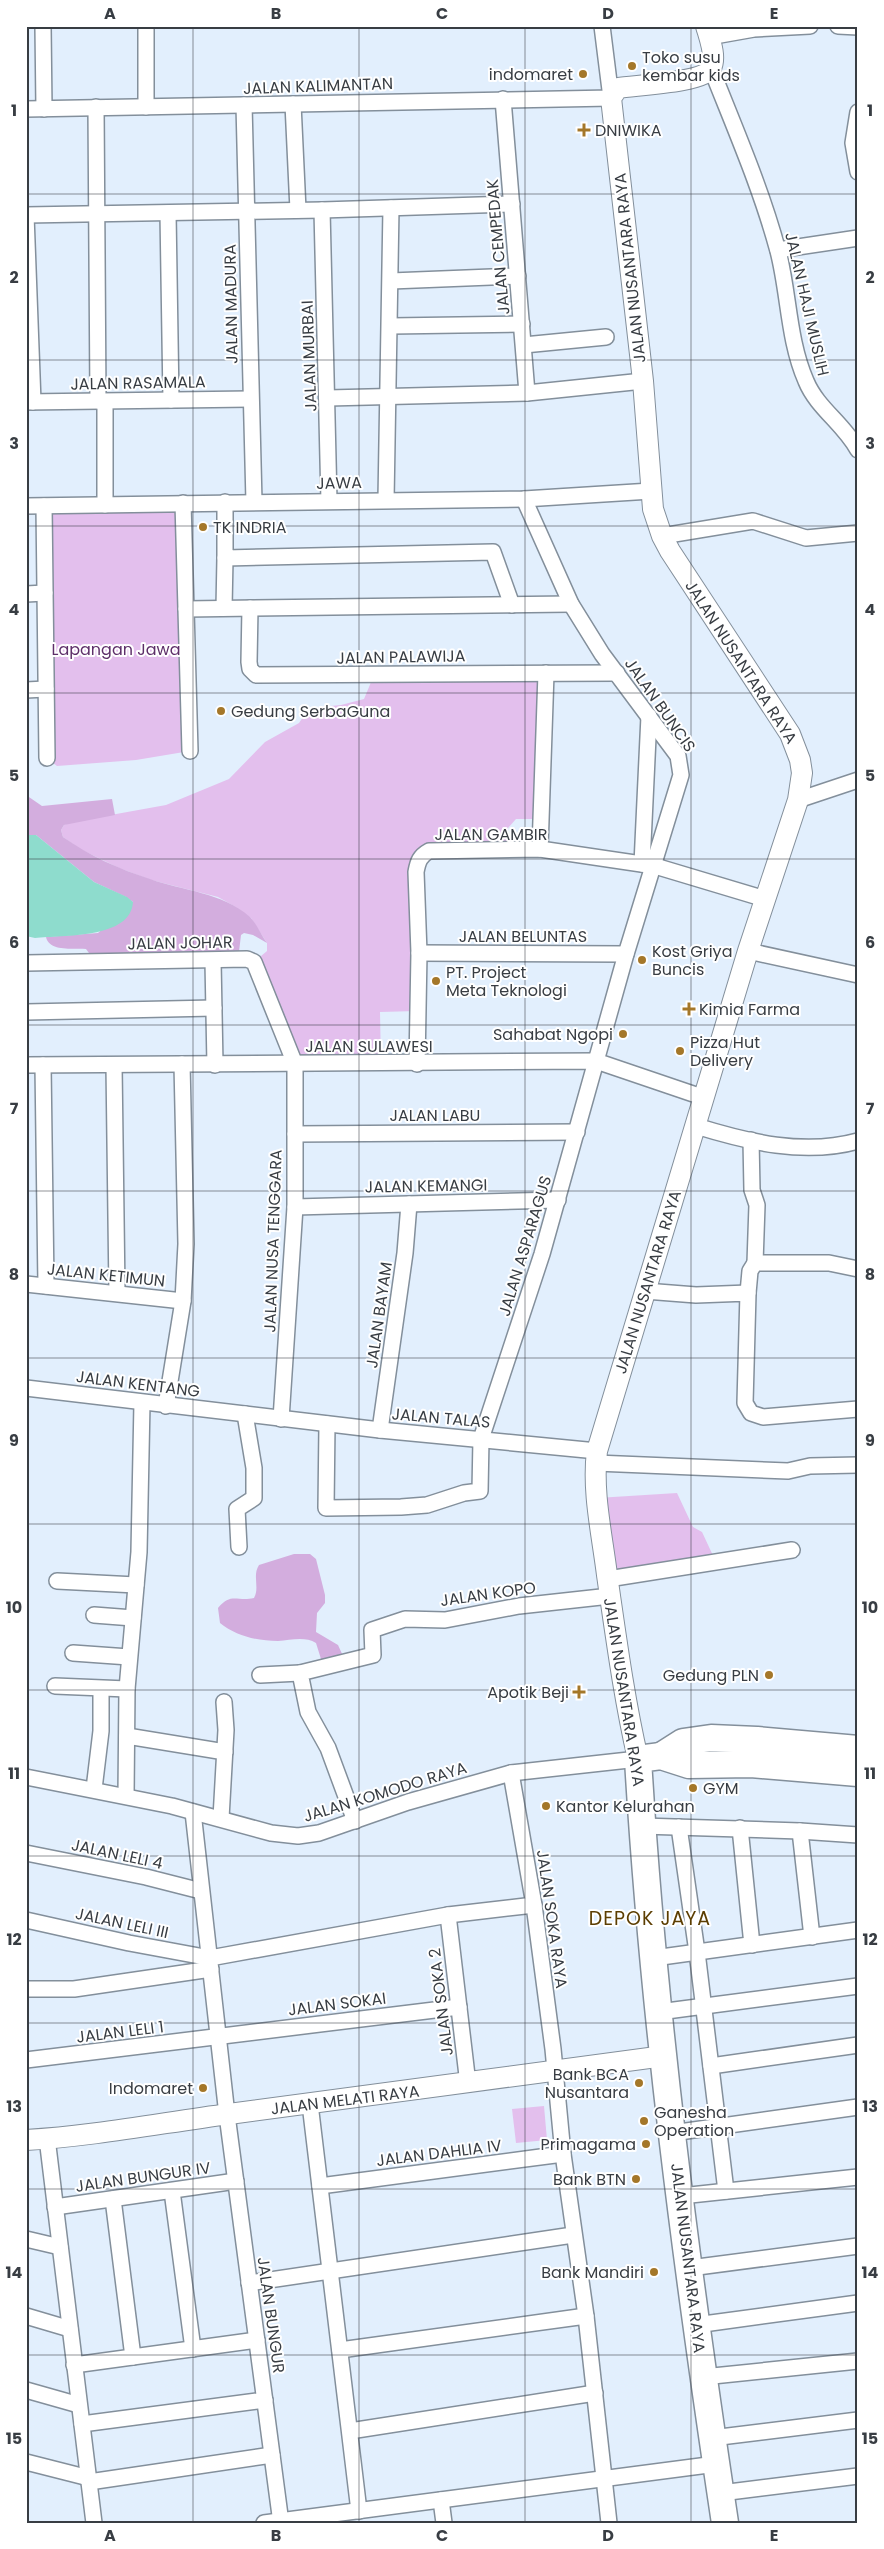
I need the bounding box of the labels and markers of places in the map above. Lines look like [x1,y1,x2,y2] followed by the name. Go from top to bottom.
[642,46,740,87] place label: Toko susu kembar kids
[626,60,638,72] marker: Toko susu kembar kids
[489,63,573,86] place label: indomaret
[577,68,589,80] marker: indomaret
[595,119,662,142] place label: DNIWIKA
[577,123,591,137] marker: DNIWIKA
[213,516,287,539] place label: TK INDRIA
[197,521,209,533] marker: TK INDRIA
[231,700,390,723] place label: Gedung SerbaGuna
[215,705,227,717] marker: Gedung SerbaGuna
[652,940,732,981] place label: Kost Griya Buncis
[636,954,648,966] marker: Kost Griya Buncis
[446,961,567,1002] place label: PT. Project Meta Teknologi
[430,975,442,987] marker: PT. Project Meta Teknologi
[699,998,800,1021] place label: Kimia Farma
[683,1003,695,1015] marker: Kimia Farma
[493,1023,613,1046] place label: Sahabat Ngopi
[617,1028,629,1040] marker: Sahabat Ngopi
[690,1031,760,1072] place label: Pizza Hut Delivery
[674,1045,686,1057] marker: Pizza Hut Delivery
[663,1664,759,1687] place label: Gedung PLN
[763,1669,775,1681] marker: Gedung PLN
[487,1681,569,1704] place label: Apotik Beji
[573,1686,585,1698] marker: Apotik Beji
[703,1777,739,1800] place label: GYM
[687,1782,699,1794] marker: GYM
[556,1795,695,1818] place label: Kantor Kelurahan
[540,1800,552,1812] marker: Kantor Kelurahan
[545,2063,629,2104] place label: Bank BCA Nusantara
[109,2077,193,2100] place label: Indomaret
[633,2077,645,2089] marker: Bank BCA Nusantara
[197,2082,209,2094] marker: Indomaret
[654,2101,734,2142] place label: Ganesha Operation
[638,2115,650,2127] marker: Ganesha Operation
[541,2133,636,2156] place label: Primagama
[640,2138,652,2150] marker: Primagama
[553,2168,626,2191] place label: Bank BTN
[630,2173,642,2185] marker: Bank BTN
[541,2261,644,2284] place label: Bank Mandiri
[648,2266,660,2278] marker: Bank Mandiri

